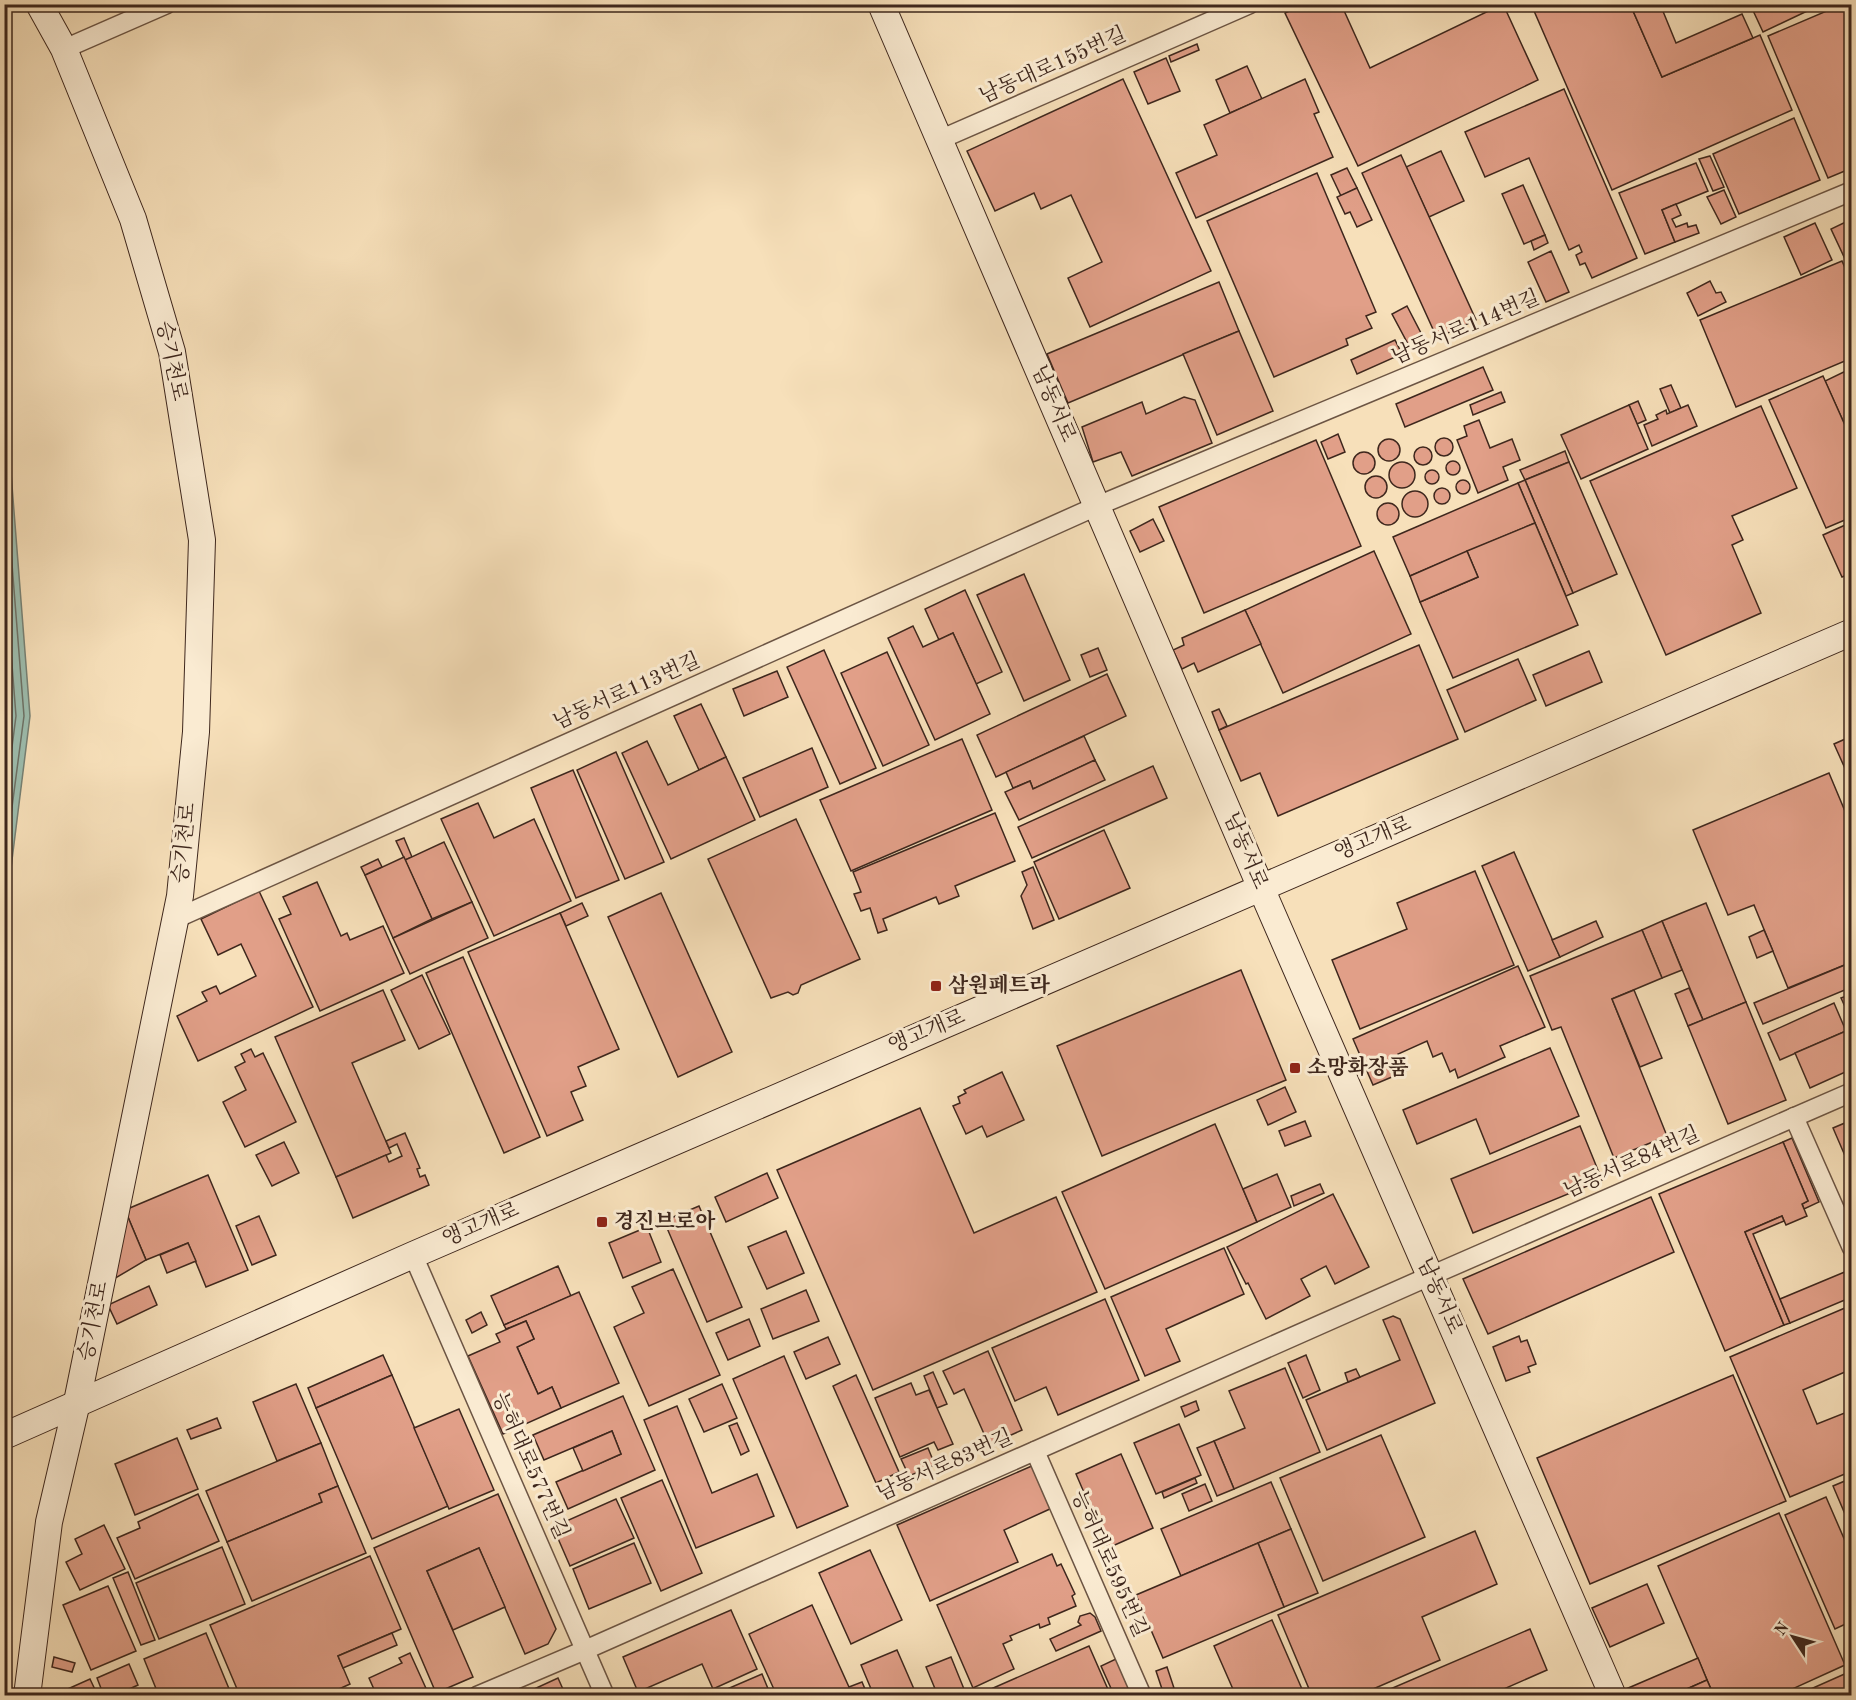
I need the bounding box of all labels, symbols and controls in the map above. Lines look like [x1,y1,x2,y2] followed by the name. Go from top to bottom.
[976,22,1130,108] street label: 남동대로155번길
[1388,286,1543,369] street label: 남동서로114번길
[152,319,192,403] street label: 승기천로
[1027,362,1080,445] street label: 남동서로
[550,648,704,734] street label: 남동서로113번길
[168,801,200,884] street label: 승기천로
[1219,809,1272,892] street label: 남동서로
[1331,812,1414,865] street label: 앵고개로
[948,973,1050,997] place label: 삼원페트라
[929,979,943,993] marker: 삼원페트라
[885,1005,968,1058] street label: 앵고개로
[1307,1055,1408,1079] place label: 소망화장품
[1288,1061,1302,1075] marker: 소망화장품
[1560,1122,1703,1202] street label: 남동서로84번길
[439,1198,522,1251] street label: 앵고개로
[614,1209,716,1233] place label: 경진브로아
[595,1215,609,1229] marker: 경진브로아
[1413,1254,1467,1337] street label: 남동서로
[74,1279,112,1363] street label: 승기천로
[488,1389,574,1543] street label: 능허대로577번길
[873,1425,1016,1505] street label: 남동서로83번길
[1067,1487,1153,1641] street label: 능허대로595번길
[1763,1607,1823,1667] north arrow
[1772,1619,1793,1639] text: N

